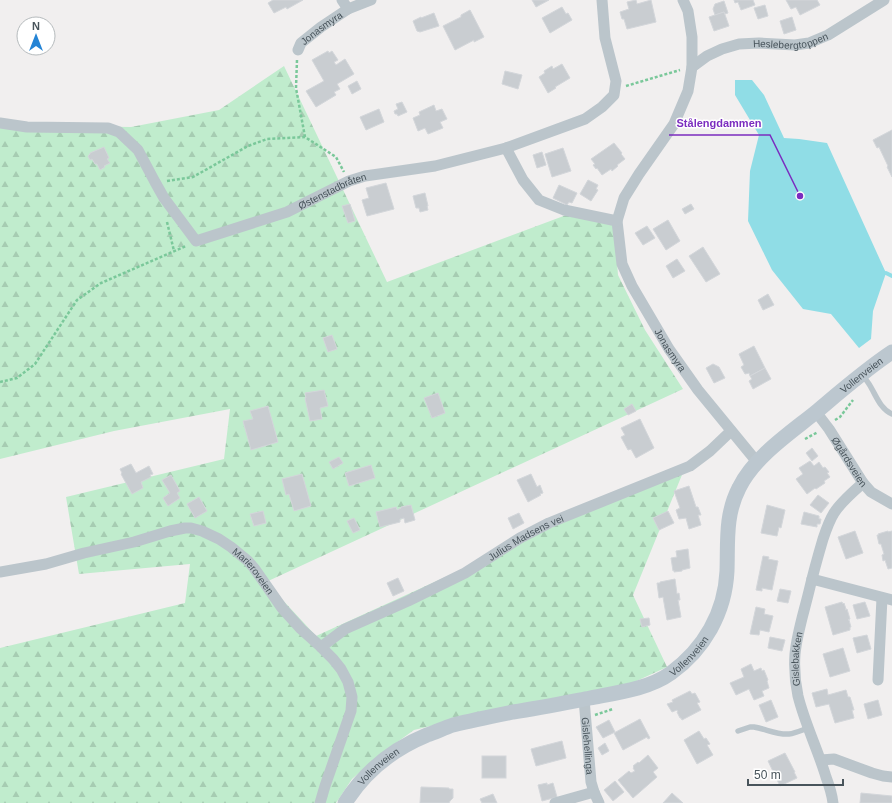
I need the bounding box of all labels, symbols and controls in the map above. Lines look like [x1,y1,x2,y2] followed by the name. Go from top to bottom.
[298,9,345,47] street label: Jonasmyra
[16,16,56,56] north arrow
[32,20,40,32] text: N
[753,30,830,51] street label: Heslebergtoppen
[669,112,770,135] callout: Stålengdammen
[677,117,762,129] text: Stålengdammen
[296,170,368,211] street label: Østenstadbråten
[653,326,689,374] street label: Jonasmyra
[838,355,885,395] street label: Vollenveien
[830,435,869,489] street label: Øgårdsveien
[486,512,565,562] street label: Julius Madsens vei
[231,545,276,596] street label: Marieroveien
[789,631,804,687] street label: Gislebakken
[667,634,710,678] street label: Vollenveien
[580,717,596,775] street label: Gislehellinga
[355,745,401,787] street label: Vollenveien
[748,761,843,787] scale bar
[754,768,781,782] text: 50 m

